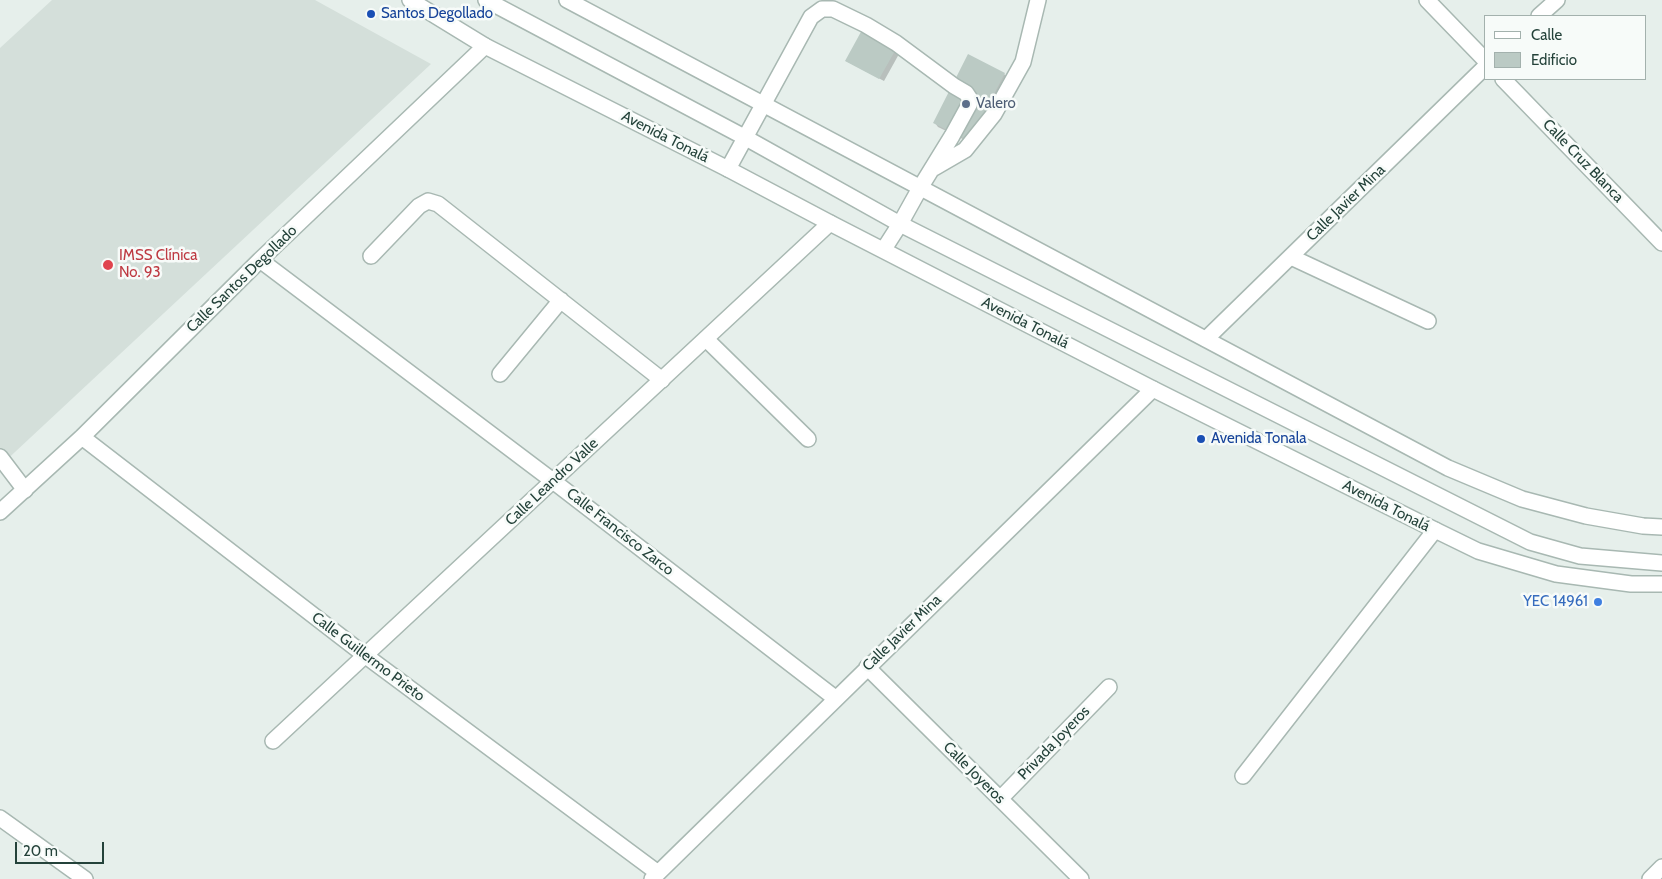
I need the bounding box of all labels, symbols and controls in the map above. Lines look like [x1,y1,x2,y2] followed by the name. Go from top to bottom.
[381,5,493,23] place label: Santos Degollado
[365,8,377,20] marker: Santos Degollado
[1484,15,1647,80] legend
[1531,26,1562,44] text: Calle
[1531,51,1577,69] text: Edificio
[976,95,1016,113] place label: Valero
[960,98,972,110] marker: Valero
[618,107,712,167] street label: Avenida Tonalá
[1539,116,1627,206] street label: Calle Cruz Blanca
[1303,161,1389,245] street label: Calle Javier Mina
[183,222,301,336] street label: Calle Santos Degollado
[119,247,197,282] place label: IMSS Clínica No. 93
[101,258,115,272] marker: IMSS Clínica No. 93
[978,293,1072,353] street label: Avenida Tonalá
[1211,430,1306,448] place label: Avenida Tonala
[1195,433,1207,445] marker: Avenida Tonala
[502,434,602,530] street label: Calle Leandro Valle
[1339,476,1433,536] street label: Avenida Tonalá
[563,485,677,579] street label: Calle Francisco Zarco
[859,591,945,675] street label: Calle Javier Mina
[1523,593,1588,611] place label: YEC 14961
[1592,596,1604,608] marker: YEC 14961
[308,609,428,705] street label: Calle Guillermo Prieto
[1014,702,1094,784] street label: Privada Joyeros
[939,738,1009,808] street label: Calle Joyeros
[18,832,106,864] scale bar
[23,842,58,860] text: 20 m

